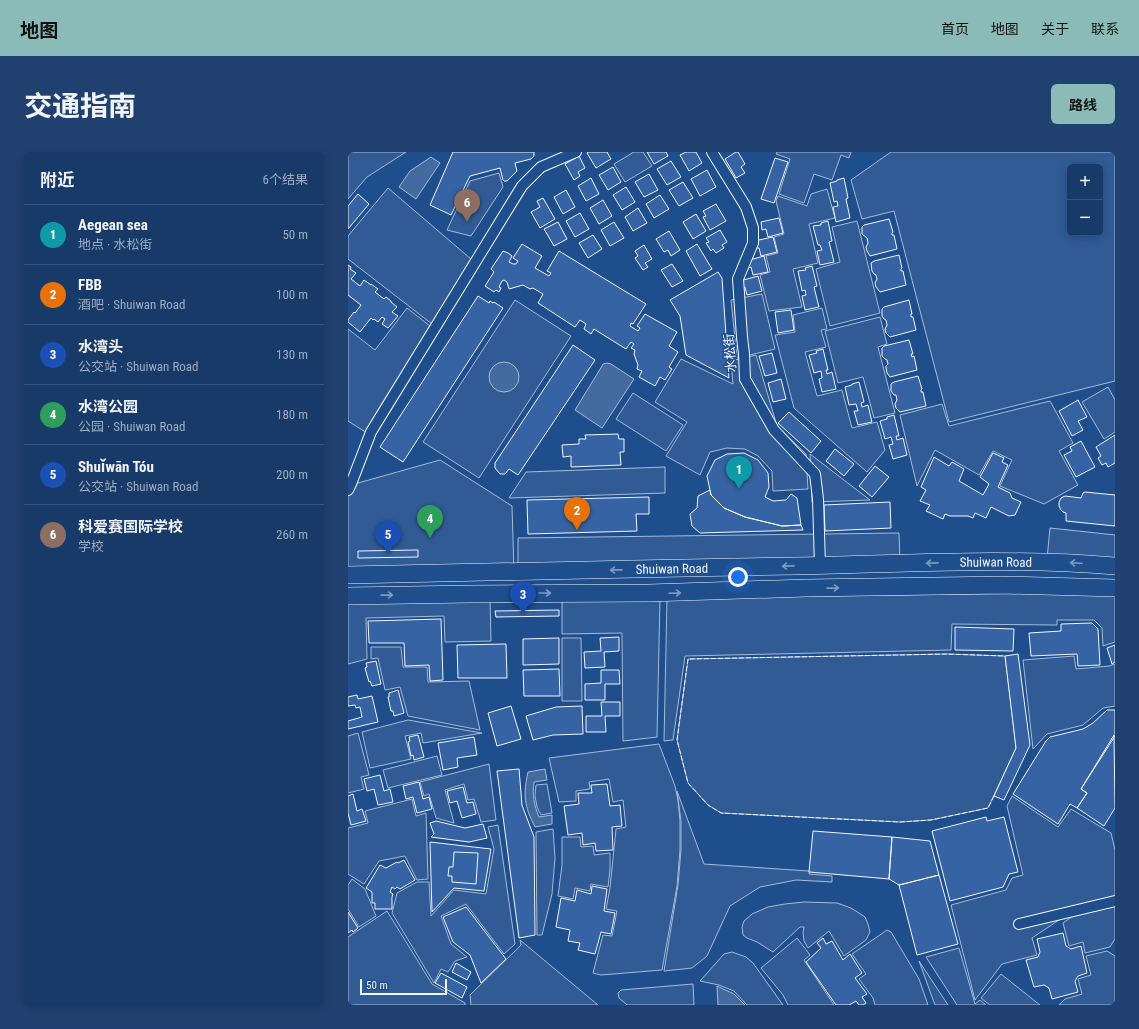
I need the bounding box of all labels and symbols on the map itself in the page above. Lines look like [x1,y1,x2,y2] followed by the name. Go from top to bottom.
[454,189,480,222] pin: 6
[721,333,739,373] street label: 水松街
[726,456,752,489] pin: 1
[564,497,590,530] pin: 2
[417,505,443,538] pin: 4
[375,521,401,554] pin: 5
[960,554,1032,569] street label: Shuiwan Road
[926,559,939,567] one-way arrow
[1070,559,1083,567] one-way arrow
[636,560,708,576] street label: Shuiwan Road
[782,563,795,570] one-way arrow
[610,566,623,574] one-way arrow
[728,567,748,587] your location
[510,581,536,614] pin: 3
[826,584,839,592] one-way arrow
[538,589,551,597] one-way arrow
[668,589,681,596] one-way arrow
[380,591,393,599] one-way arrow
[360,977,447,996] scale bar

